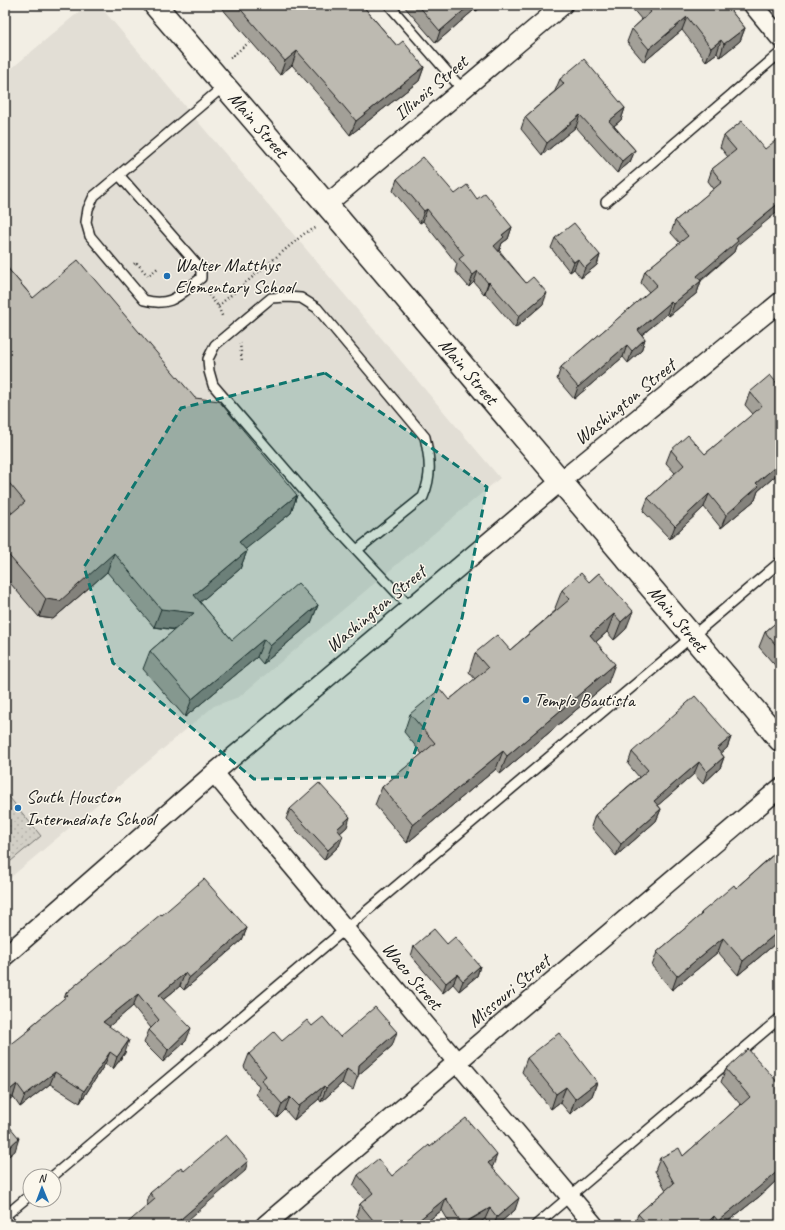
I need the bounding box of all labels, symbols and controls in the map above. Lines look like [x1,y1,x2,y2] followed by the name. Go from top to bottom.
[389,49,474,126] street label: Illinois Street
[223,87,294,164] street label: Main Street
[175,253,297,299] place label: Walter Matthys Elementary School
[162,271,172,281] marker: Walter Matthys Elementary School
[433,333,504,411] street label: Main Street
[569,352,683,450] street label: Washington Street
[321,558,433,658] street label: Washington Street
[642,581,713,658] street label: Main Street
[534,688,637,712] place label: Templo Bautista
[521,695,531,705] marker: Templo Bautista
[26,785,159,831] place label: South Houston Intermediate School
[13,803,23,813] marker: South Houston Intermediate School
[377,937,448,1016] street label: Waco Street
[463,948,557,1032] street label: Missouri Street
[22,1168,62,1208] north arrow
[38,1171,48,1185] text: N

